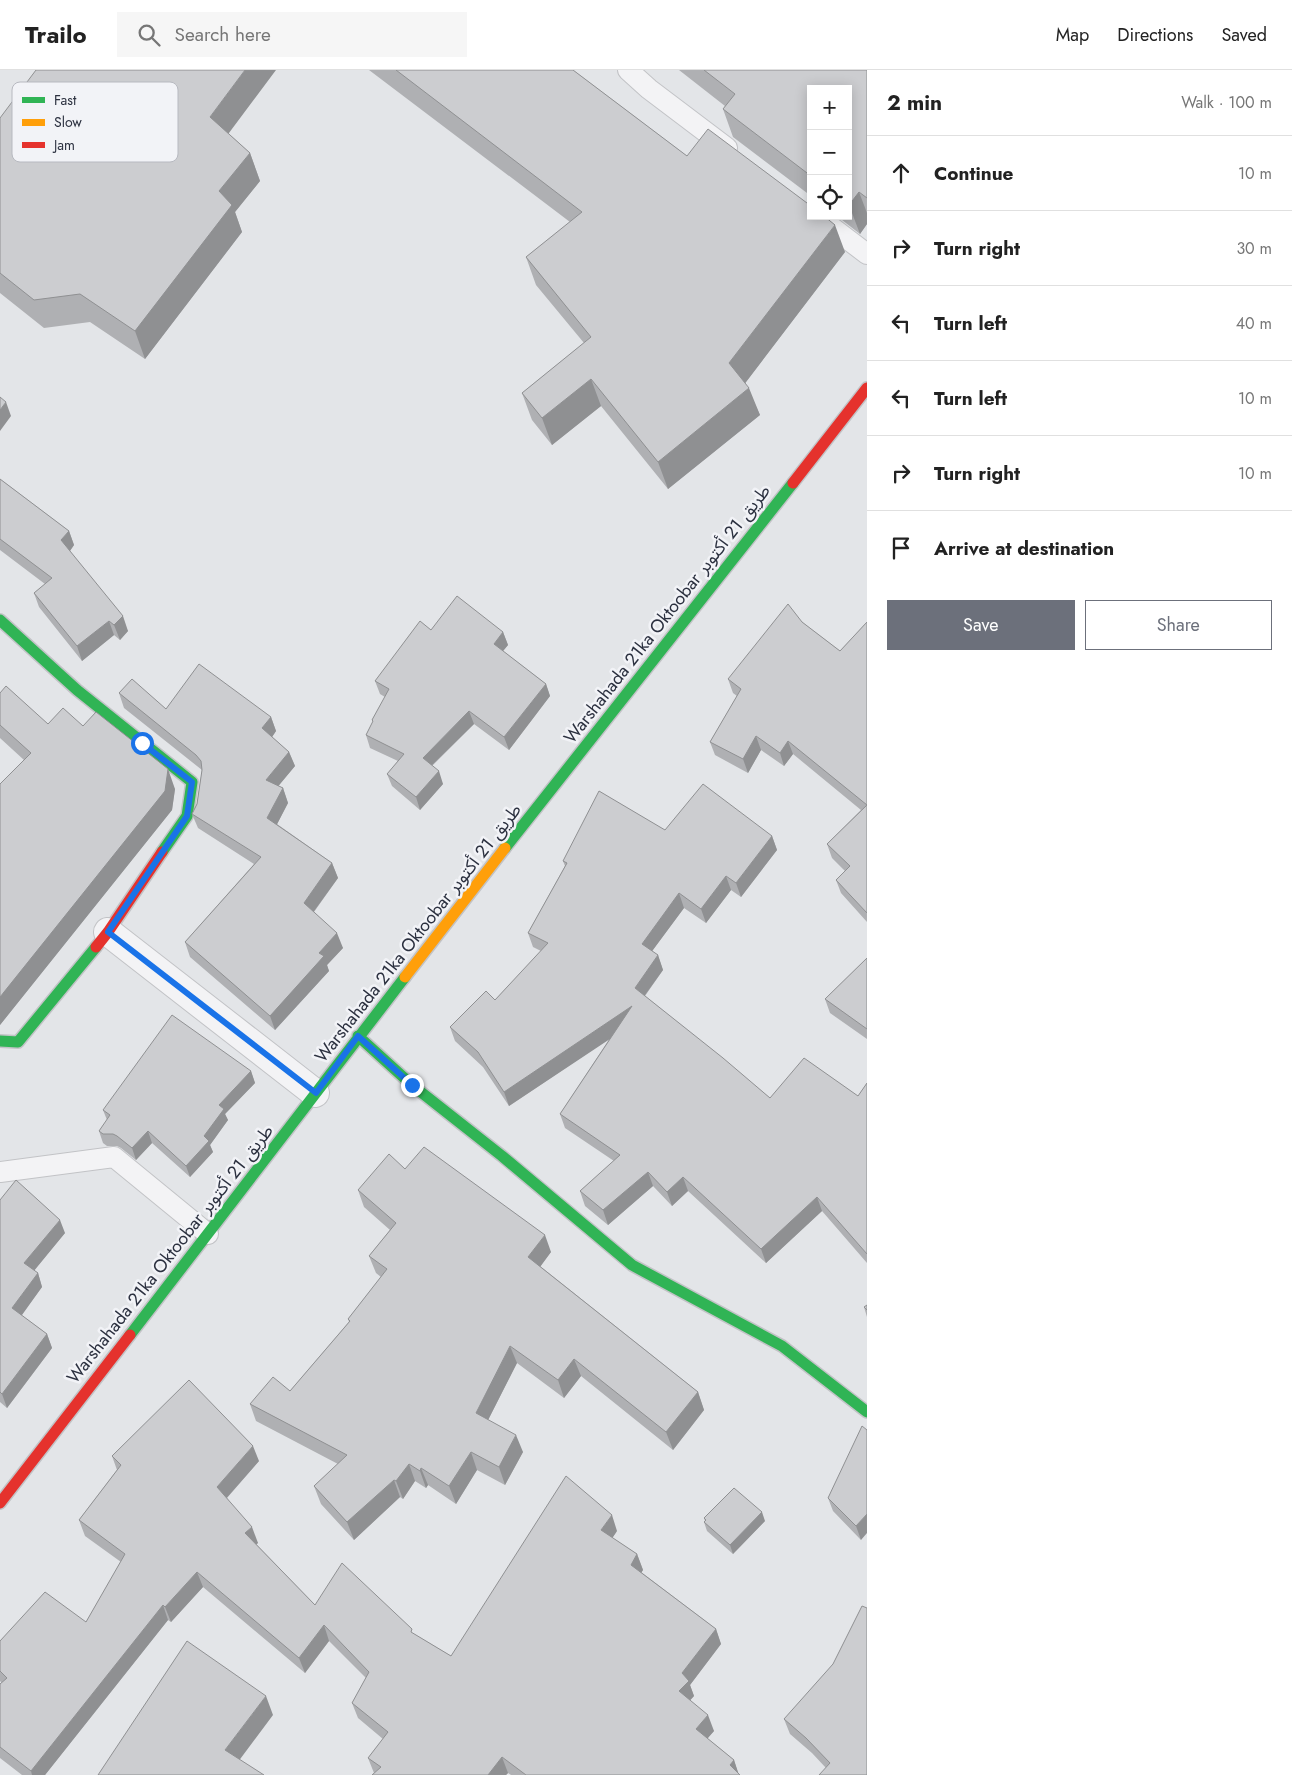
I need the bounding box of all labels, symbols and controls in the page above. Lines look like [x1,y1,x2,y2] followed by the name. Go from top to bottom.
[117,12,467,57] search box
[25,17,87,52] text: Trailo
[135,21,163,49] icon: search
[175,21,271,48] text: Search here
[1056,22,1089,48] text: Map
[1117,22,1193,48] text: Directions
[1221,22,1267,48] text: Saved
[12,82,178,162] legend
[807,85,852,220] map controls
[807,85,852,130] button: +
[887,88,942,118] text: 2 min
[54,90,77,110] text: Fast
[1181,91,1272,114] text: Walk · 100 m
[54,112,82,132] text: Slow
[807,130,852,175] button: −
[52,135,75,155] text: Jam
[887,159,915,187] icon: ahead
[934,160,1013,187] text: Continue
[1238,162,1272,185] text: 10 m
[807,175,852,220] button: locate
[887,234,915,262] icon: right
[934,235,1020,262] text: Turn right
[1236,237,1272,260] text: 30 m
[887,309,915,337] icon: left
[934,310,1007,337] text: Turn left
[1236,312,1272,335] text: 40 m
[887,384,915,412] icon: left
[934,385,1007,412] text: Turn left
[1238,387,1272,410] text: 10 m
[887,459,915,487] icon: right
[934,460,1020,487] text: Turn right
[1238,462,1272,485] text: 10 m
[558,479,776,749] street label: Warshahada 21ka Oktoobar طريق 21 أكتوبر
[887,534,915,562] icon: arrive
[934,535,1114,562] text: Arrive at destination
[887,600,1075,650] button: Save
[1085,600,1272,650] button: Share
[131,732,154,755] route start
[309,798,527,1068] street label: Warshahada 21ka Oktoobar طريق 21 أكتوبر
[401,1074,424,1097] route end
[61,1119,279,1389] street label: Warshahada 21ka Oktoobar طريق 21 أكتوبر

